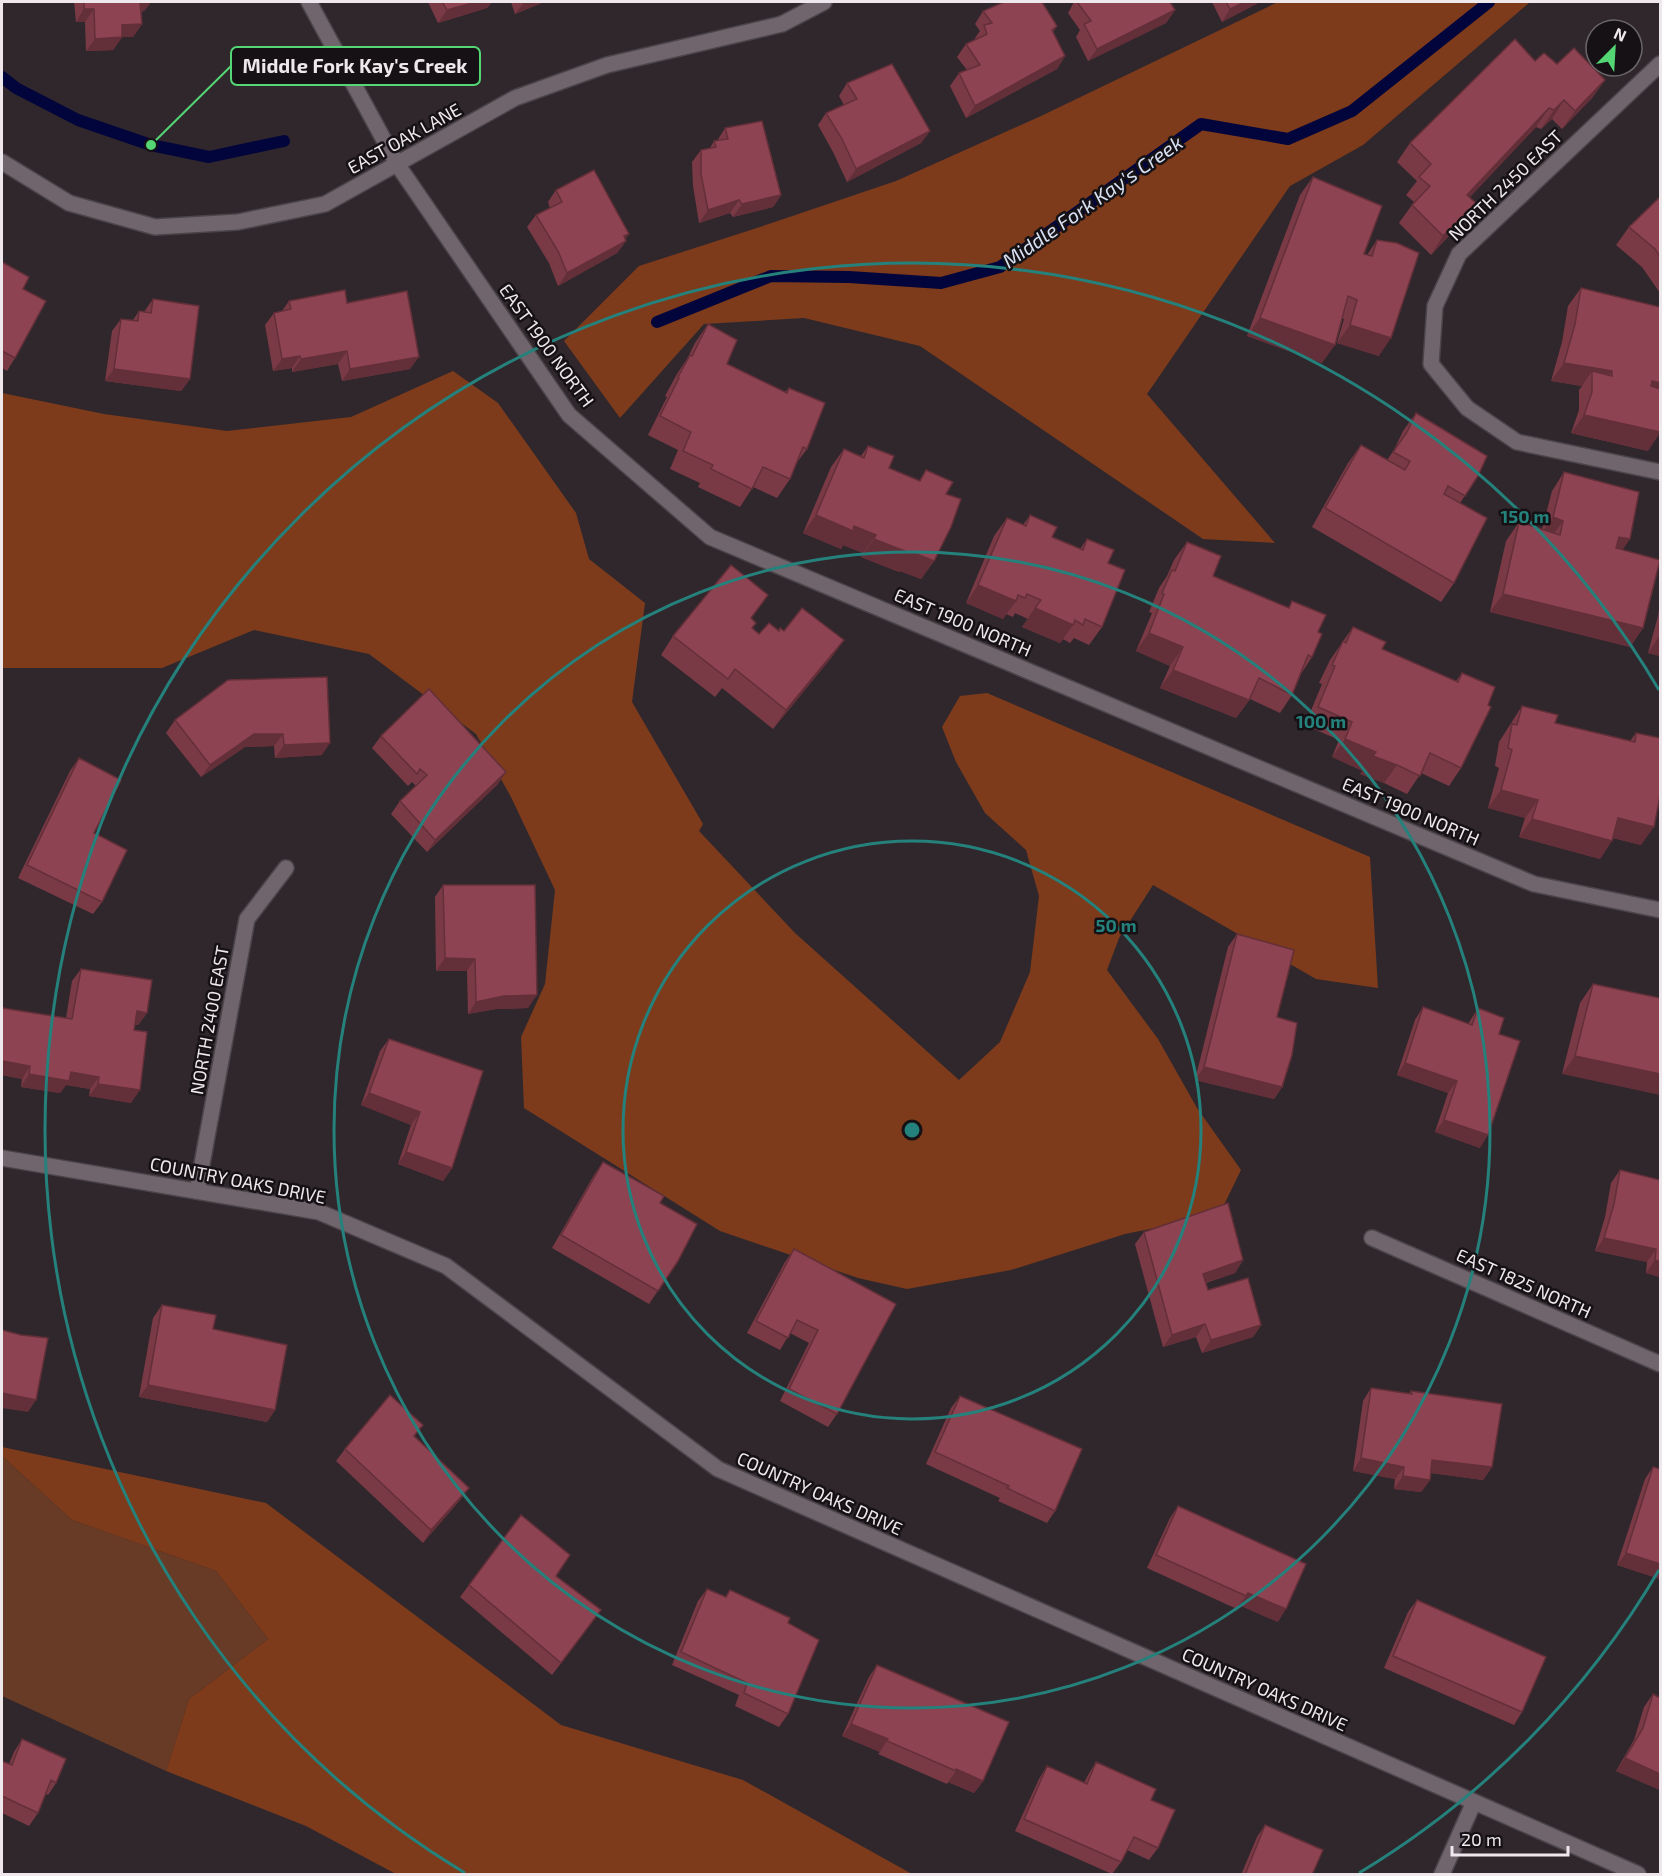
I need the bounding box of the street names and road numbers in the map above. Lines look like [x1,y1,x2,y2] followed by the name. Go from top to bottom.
[343,98,465,178] street label: EAST OAK LANE
[1444,125,1567,245] street label: NORTH 2450 EAST
[495,279,599,411] street label: EAST 1900 NORTH
[891,583,1035,661] street label: EAST 1900 NORTH
[1339,772,1483,850] street label: EAST 1900 NORTH
[185,943,233,1096] street label: NORTH 2400 EAST
[148,1152,328,1208] street label: COUNTRY OAKS DRIVE
[1453,1243,1595,1323] street label: EAST 1825 NORTH
[734,1447,906,1539] street label: COUNTRY OAKS DRIVE
[1179,1643,1351,1735] street label: COUNTRY OAKS DRIVE

